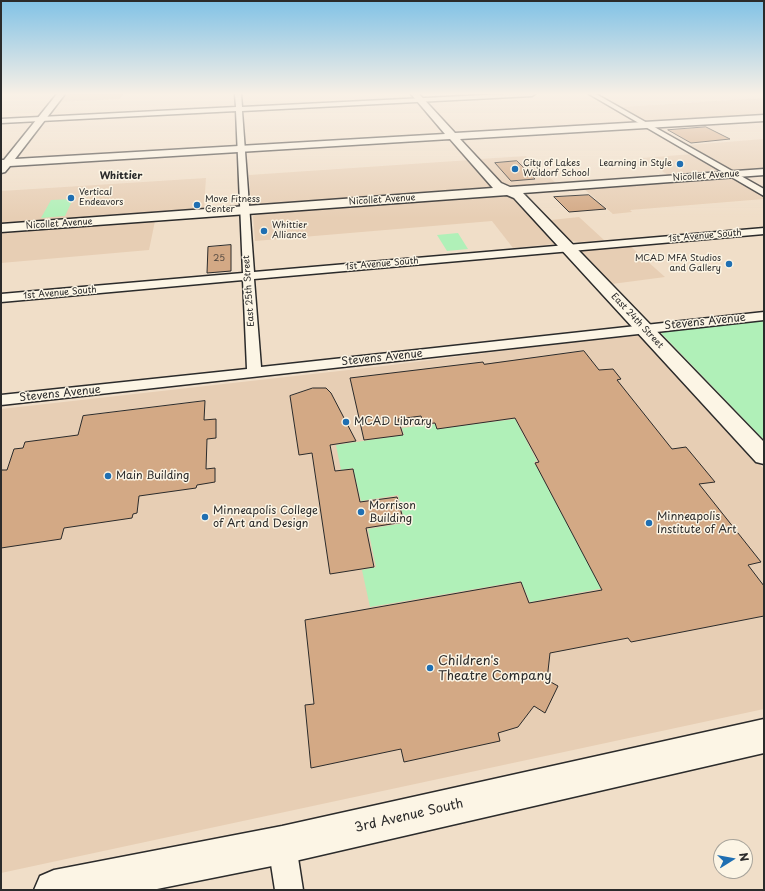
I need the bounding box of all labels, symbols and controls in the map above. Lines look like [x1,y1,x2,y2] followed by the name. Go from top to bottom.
[523,159,590,180] place label: City of Lakes Waldorf School
[599,159,672,169] place label: Learning in Style
[675,159,685,169] marker: Learning in Style
[510,164,520,174] marker: City of Lakes Waldorf School
[672,168,740,184] street label: Nicollet Avenue
[100,170,142,182] district label: Whittier
[79,188,123,209] place label: Vertical Endeavors
[348,192,416,208] street label: Nicollet Avenue
[66,193,76,203] marker: Vertical Endeavors
[205,195,260,216] place label: Move Fitness Center
[192,200,202,210] marker: Move Fitness Center
[25,216,93,232] street label: Nicollet Avenue
[272,221,307,242] place label: Whittier Alliance
[259,226,269,236] marker: Whittier Alliance
[668,227,742,245] street label: 1st Avenue South
[213,254,225,264] house number: 25
[635,254,721,275] place label: MCAD MFA Studios and Gallery
[241,255,257,327] street label: East 25th Street
[345,255,419,273] street label: 1st Avenue South
[724,259,734,269] marker: MCAD MFA Studios and Gallery
[23,284,97,302] street label: 1st Avenue South
[609,291,665,351] street label: East 24th Street
[664,311,746,333] street label: Stevens Avenue
[341,347,423,369] street label: Stevens Avenue
[19,383,101,405] street label: Stevens Avenue
[354,415,432,429] place label: MCAD Library
[341,417,351,427] marker: MCAD Library
[116,469,189,483] place label: Main Building
[103,471,113,481] marker: Main Building
[369,499,416,525] place label: Morrison Building
[213,504,318,530] place label: Minneapolis College of Art and Design
[356,507,366,517] marker: Morrison Building
[657,510,737,536] place label: Minneapolis Institute of Art
[200,512,210,522] marker: Minneapolis College of Art and Design
[644,518,654,528] marker: Minneapolis Institute of Art
[438,653,552,684] place label: Children's Theatre Company
[425,663,435,673] marker: Children's Theatre Company
[353,796,465,836] street label: 3rd Avenue South
[713,839,753,879] north arrow
[735,851,753,863] text: N

